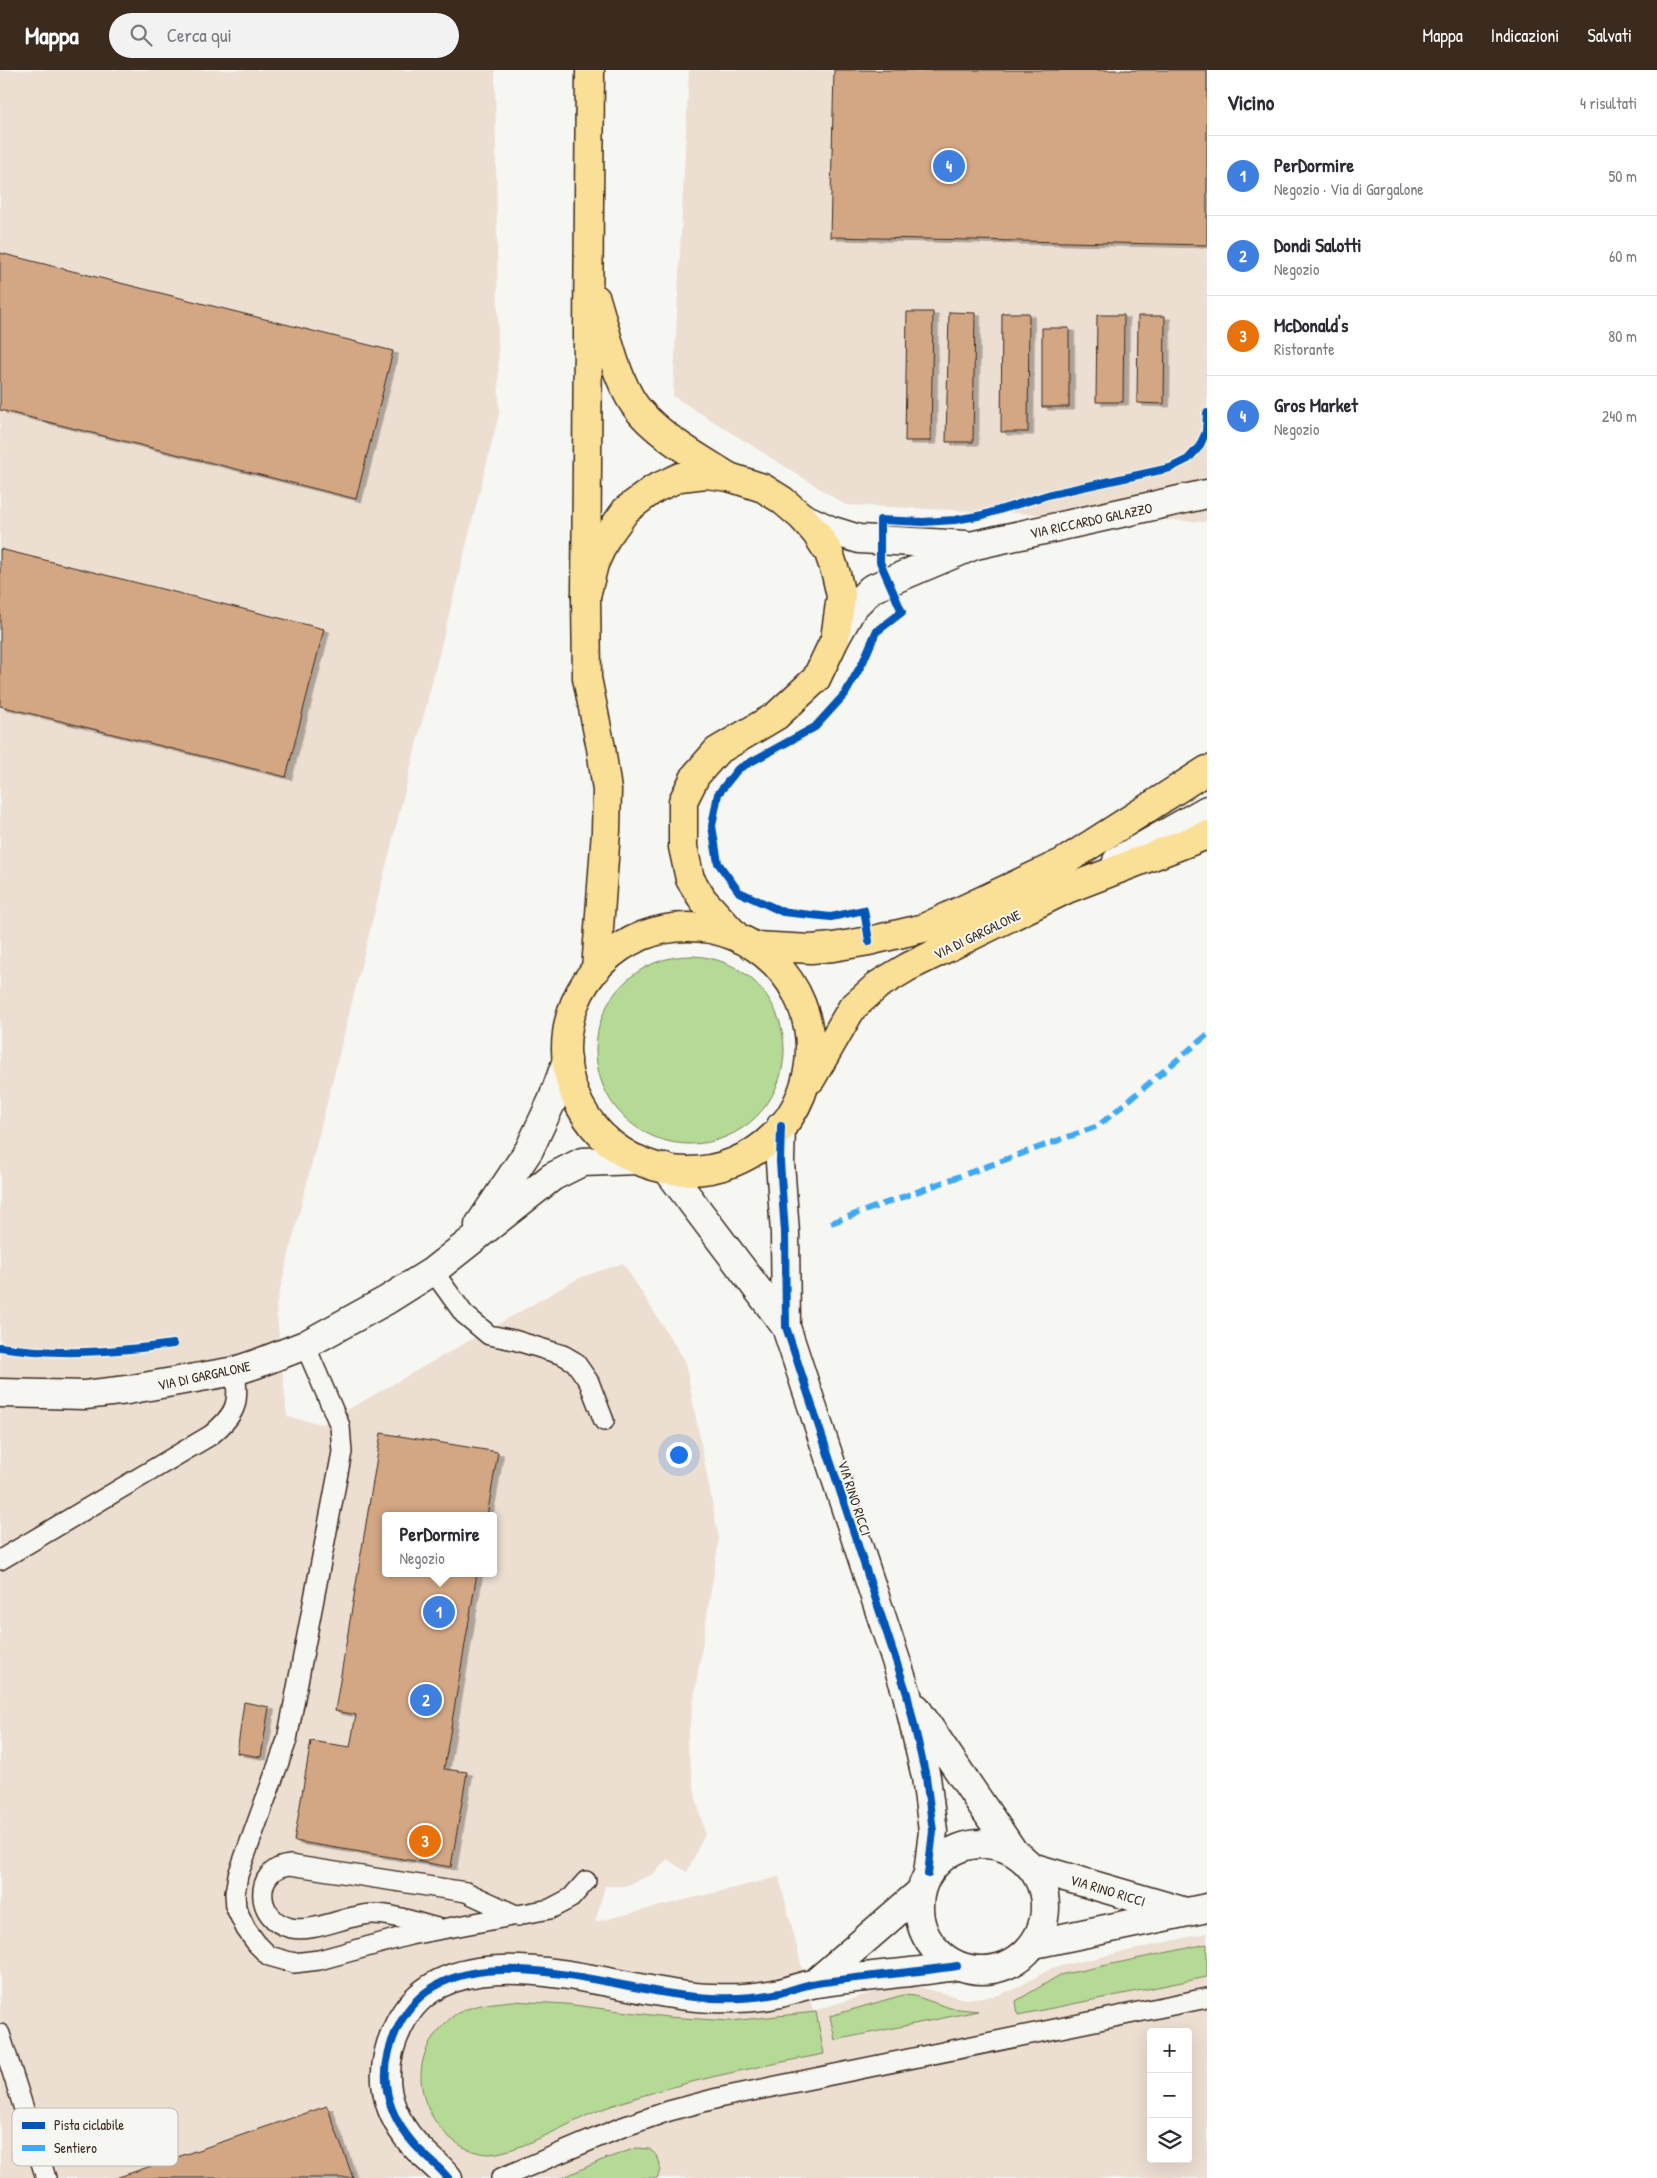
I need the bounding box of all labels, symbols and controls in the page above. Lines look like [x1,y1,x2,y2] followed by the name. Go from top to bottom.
[109,13,459,58] search box
[25,19,79,51] text: Mappa
[127,21,155,49] icon: search
[167,22,232,48] text: Cerca qui
[1423,23,1463,48] text: Mappa
[1491,23,1559,48] text: Indicazioni
[1587,23,1632,48] text: Salvati
[1227,88,1274,117] text: Vicino
[1580,92,1637,114] text: 4 risultati
[933,147,965,185] pin: 4
[1274,152,1354,178] text: PerDormire
[1240,165,1246,187] text: 1
[1609,165,1637,187] text: 50 m
[1274,178,1424,200] text: Negozio · Via di Gargalone
[1274,232,1362,258] text: Dondi Salotti
[1239,245,1247,267] text: 2
[1609,245,1637,267] text: 60 m
[1274,258,1319,280] text: Negozio
[1274,312,1348,338] text: McDonald's
[1239,325,1247,347] text: 3
[1608,325,1637,347] text: 80 m
[1274,338,1335,360] text: Ristorante
[1274,392,1358,418] text: Gros Market
[1240,405,1246,427] text: 4
[1602,405,1637,427] text: 240 m
[1274,418,1319,440] text: Negozio
[1028,498,1154,542] street label: VIA RICCARDO GALAZZO
[930,905,1024,963] street label: VIA DI GARGALONE
[156,1356,252,1394] street label: VIA DI GARGALONE
[666,1442,692,1468] your location
[834,1458,876,1538] street label: VIA RINO RICCI
[382,1512,497,1577] popup
[399,1521,480,1547] text: PerDormire
[399,1547,445,1569] text: Negozio
[423,1593,455,1631] pin: 1
[410,1681,442,1719] pin: 2
[409,1822,441,1860] pin: 3
[1068,1870,1148,1910] street label: VIA RINO RICCI
[1147,2028,1192,2163] map controls
[1147,2028,1192,2073] button: +
[1147,2073,1192,2118] button: −
[12,2108,178,2166] legend
[54,2115,125,2134] text: Pista ciclabile
[1147,2118,1192,2163] button: layers
[54,2138,97,2157] text: Sentiero

